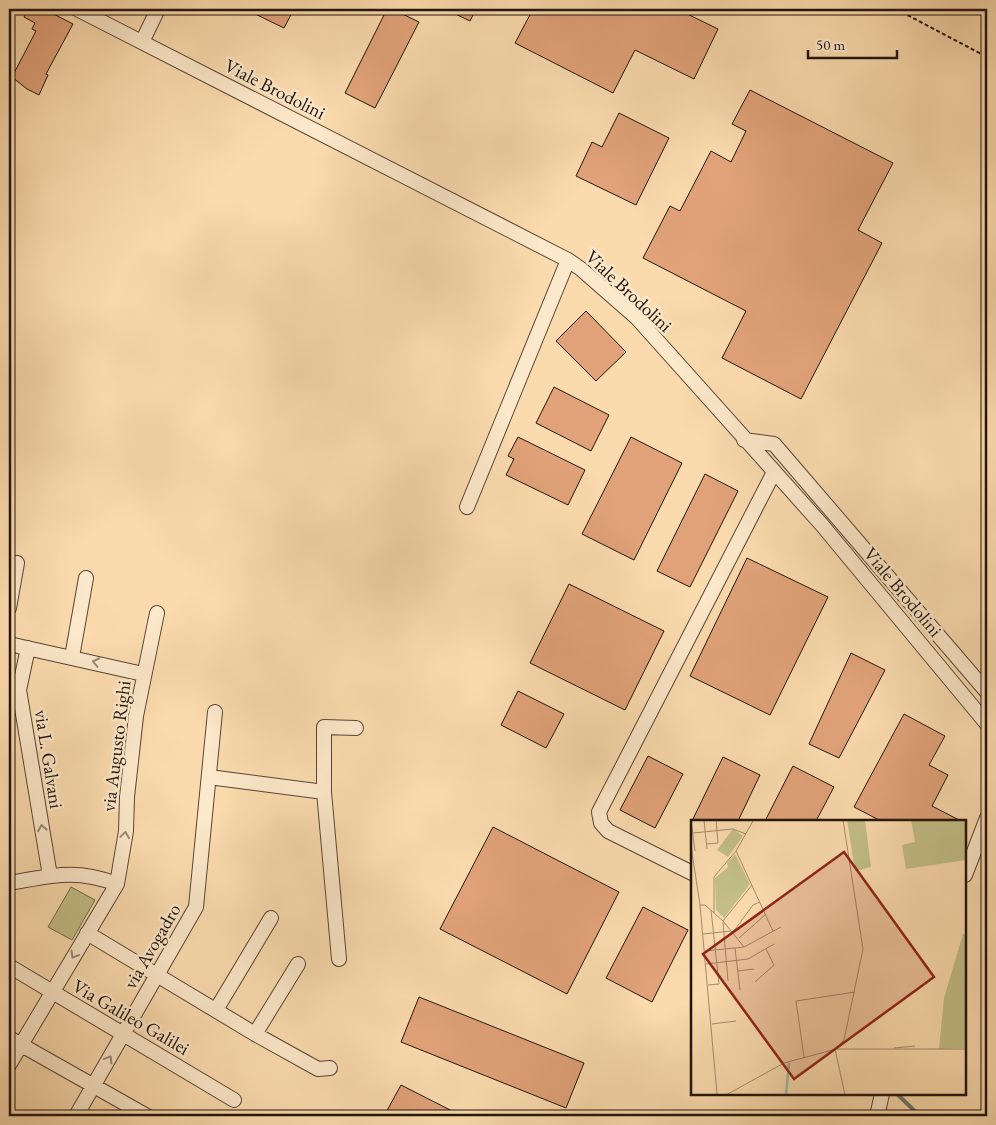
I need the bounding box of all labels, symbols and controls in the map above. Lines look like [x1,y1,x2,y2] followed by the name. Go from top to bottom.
[808,28,897,60] scale bar
[816,35,845,54] text: 50 m
[220,53,330,125] street label: Viale Brodolini
[580,244,678,338] street label: Viale Brodolini
[858,542,948,642] street label: Viale Brodolini
[92,658,101,668] one-way arrow
[96,679,136,813] street label: via Augusto Righi
[29,708,69,811] street label: via L. Galvani
[691,820,966,1095] inset map
[37,824,47,833] one-way arrow
[119,831,129,840] one-way arrow
[118,899,186,993] street label: via Avogadro
[70,950,80,959] one-way arrow
[68,973,194,1061] street label: Via Galileo Galilei
[103,1055,113,1064] one-way arrow

